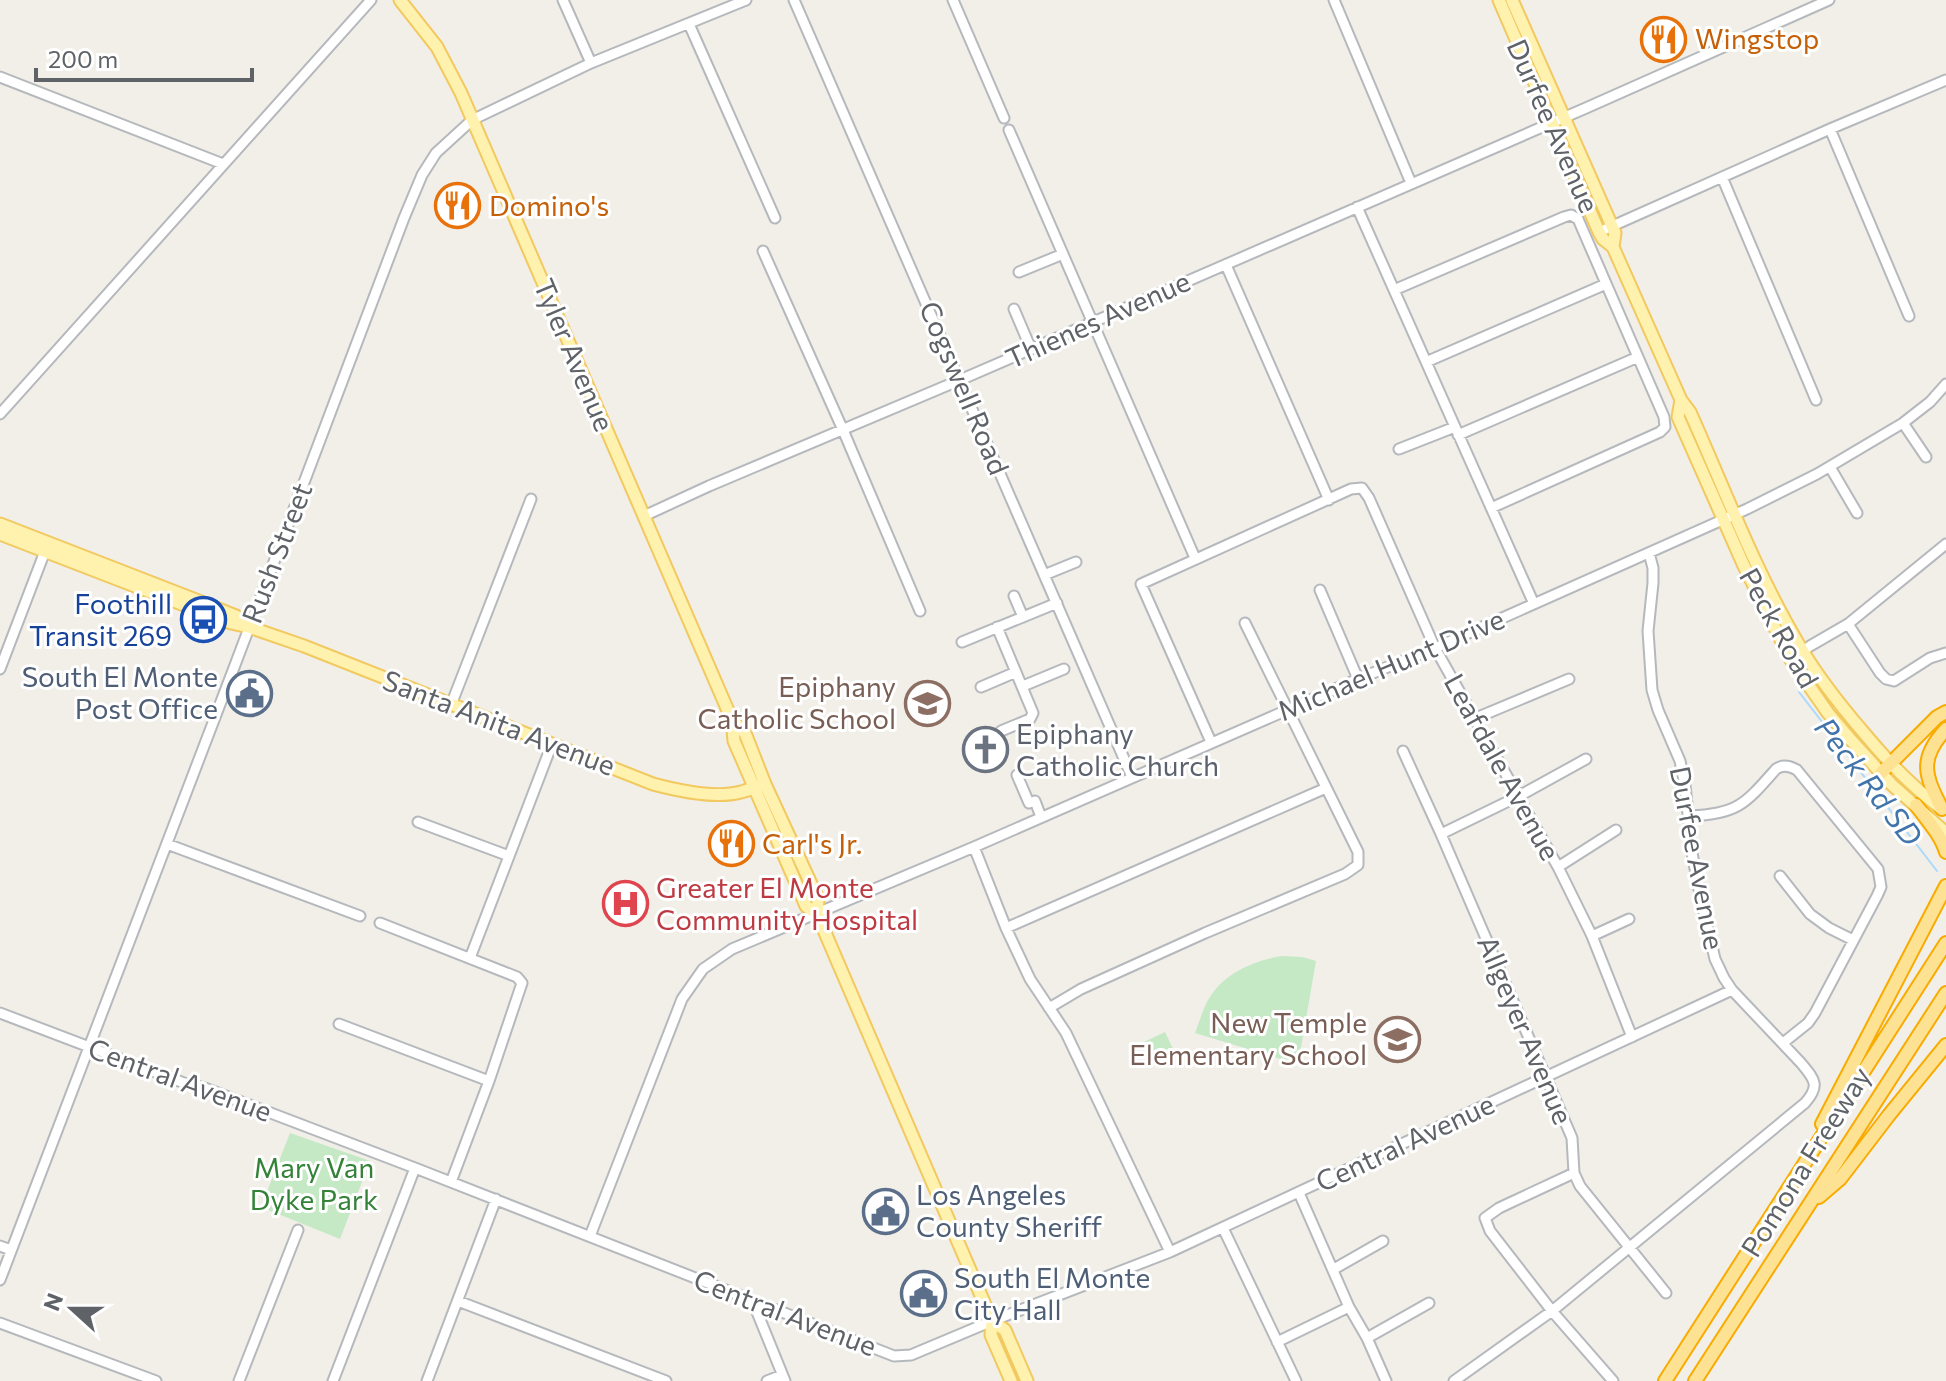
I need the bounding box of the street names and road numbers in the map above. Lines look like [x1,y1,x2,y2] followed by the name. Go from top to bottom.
[1501,34,1607,217] street label: Durfee Avenue
[1000,263,1195,375] street label: Thienes Avenue
[528,273,622,436] street label: Tyler Avenue
[913,296,1017,479] street label: Cogswell Road
[234,478,318,628] street label: Rush Street
[1733,562,1827,693] street label: Peck Road
[1272,601,1509,727] street label: Michael Hunt Drive
[378,662,620,782] street label: Santa Anita Avenue
[1438,668,1568,865] street label: Leafdale Avenue
[1664,763,1732,952] street label: Durfee Avenue
[1471,930,1581,1129] street label: Allgeyer Avenue
[84,1030,277,1128] street label: Central Avenue
[1733,1060,1877,1263] street label: Pomona Freeway
[1310,1086,1499,1198] street label: Central Avenue
[689,1262,881,1362] street label: Central Avenue

